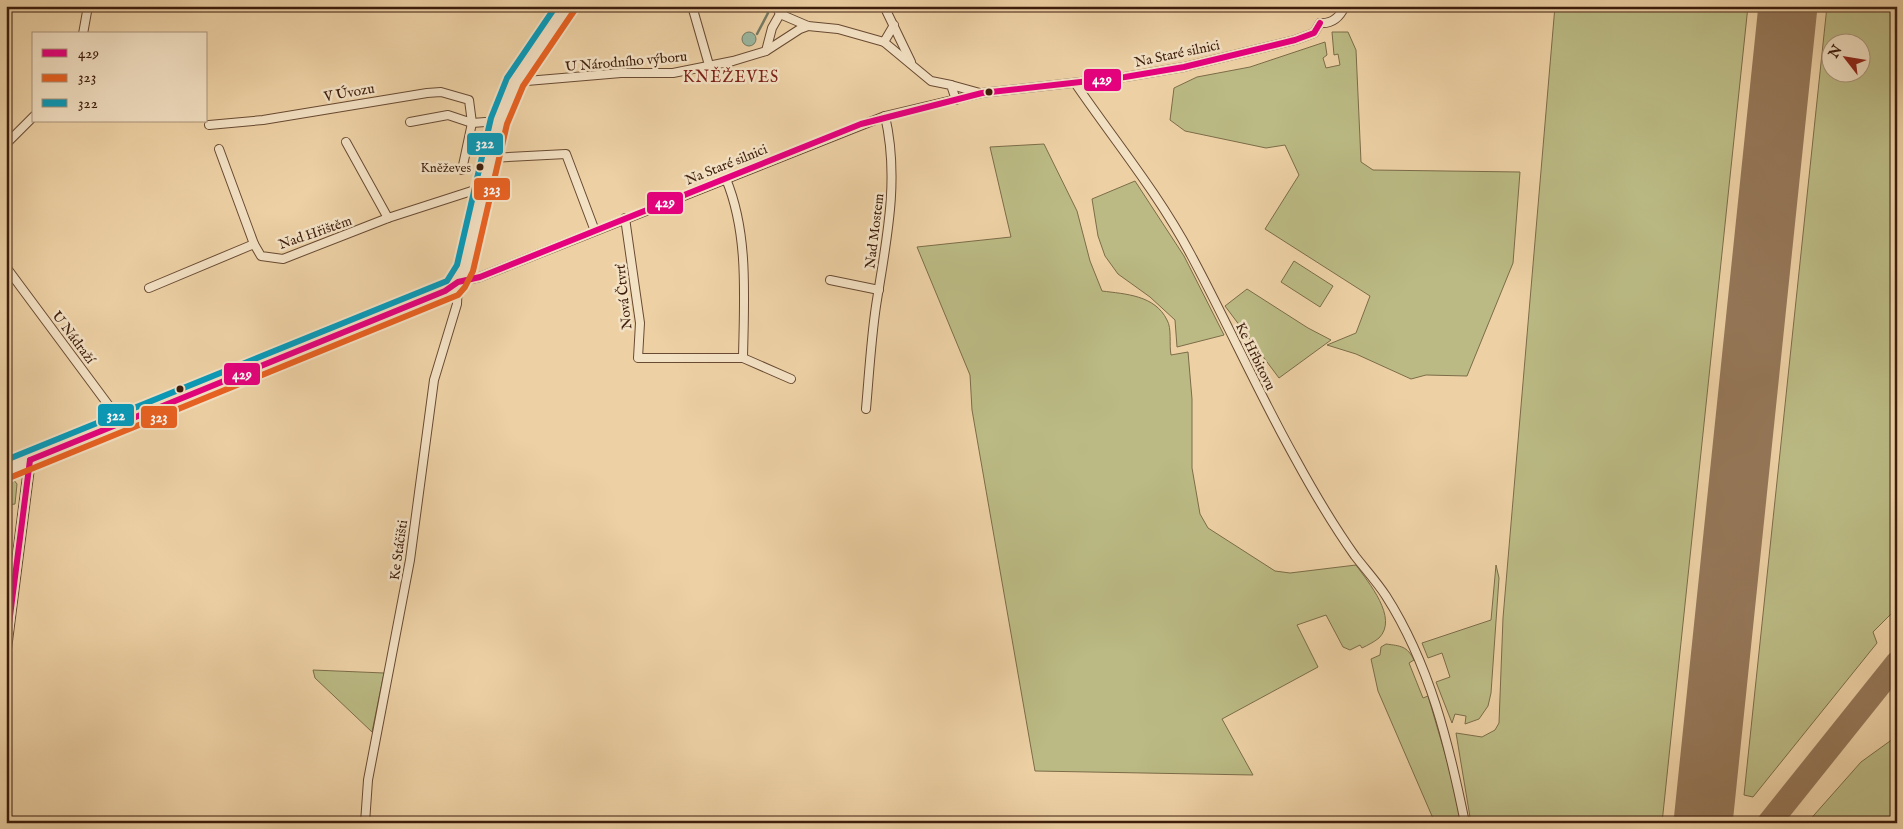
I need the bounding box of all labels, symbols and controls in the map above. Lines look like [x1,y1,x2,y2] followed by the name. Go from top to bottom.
[32,32,208,122] legend
[1820,32,1870,82] north arrow
[1133,36,1222,72] street label: Na Staré silnici
[1824,42,1847,63] text: N
[78,44,99,63] text: 429
[564,48,688,76] street label: U Národního výboru
[683,66,779,88] district label: KNĚŽEVES
[78,68,96,87] text: 323
[1083,68,1122,92] line badge: 429
[1092,71,1112,89] text: 429
[321,79,376,106] street label: V Úvozu
[984,87,994,97] unlabelled marker
[78,94,98,113] text: 322
[466,132,504,156] line badge: 322
[476,135,495,153] text: 322
[683,140,770,190] street label: Na Staré silnici
[420,160,471,177] place label: Kněževes
[475,162,485,172] marker: Kněževes
[473,177,511,201] line badge: 323
[483,181,501,199] text: 323
[646,191,684,215] line badge: 429
[861,192,889,270] street label: Nad Mostem
[655,194,675,212] text: 429
[276,212,354,254] street label: Nad Hřištěm
[611,262,636,330] street label: Nová Čtvrť
[47,308,100,369] street label: U Nádraží
[1231,319,1279,393] street label: Ke Hřbitovu
[223,362,261,386] line badge: 429
[232,366,252,384] text: 429
[175,384,185,394] unlabelled marker
[97,403,135,427] line badge: 322
[140,405,178,429] line badge: 323
[107,407,126,425] text: 322
[150,409,168,427] text: 323
[386,519,412,582] street label: Ke Stáčišti

